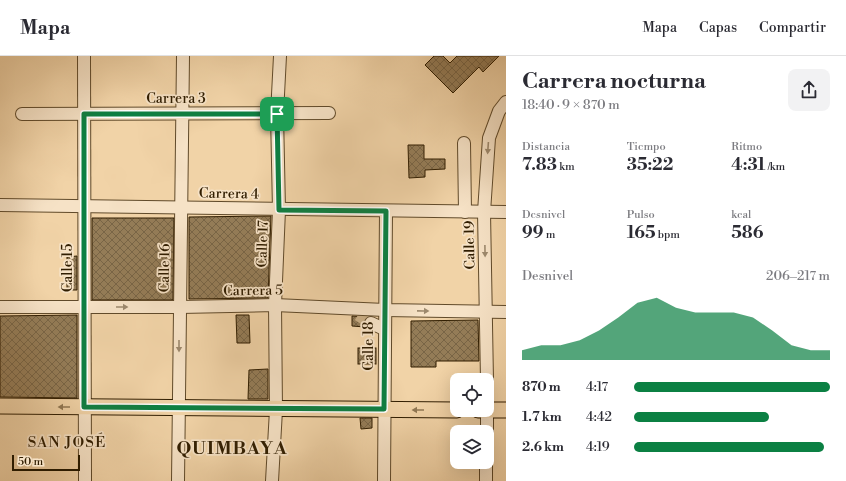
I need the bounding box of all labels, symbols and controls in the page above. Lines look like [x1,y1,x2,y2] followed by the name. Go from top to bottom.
[20,16,70,40] text: Mapa
[642,19,677,37] text: Mapa
[699,19,737,37] text: Capas
[759,19,826,37] text: Compartir
[522,68,706,95] text: Carrera nocturna
[788,69,830,111] button: share
[146,90,206,108] street label: Carrera 3
[260,97,294,131] pin
[522,97,620,113] text: 18:40 · 9 × 870 m
[266,103,288,125] icon: arrive
[522,140,570,154] text: Distancia
[627,140,666,154] text: Tiempo
[731,140,762,154] text: Ritmo
[485,142,492,154] one-way arrow
[522,154,557,176] text: 7.83
[627,154,673,176] text: 35:22
[731,154,765,176] text: 4:31
[557,160,575,174] text: km
[765,160,785,174] text: /km
[199,184,259,204] street label: Carrera 4
[522,208,565,222] text: Desnivel
[627,208,655,222] text: Pulso
[731,208,751,222] text: kcal
[253,220,273,268] street label: Calle 17
[461,220,479,270] street label: Calle 19
[522,222,543,244] text: 99
[627,222,655,244] text: 165
[731,222,763,244] text: 586
[543,228,555,242] text: m
[655,228,680,242] text: bpm
[59,243,77,292] street label: Calle 15
[156,243,174,293] street label: Calle 16
[482,245,488,258] one-way arrow
[522,268,573,284] text: Desnivel
[766,268,830,284] text: 206–217 m
[223,281,283,301] street label: Carrera 5
[116,304,129,310] one-way arrow
[417,308,430,314] one-way arrow
[360,321,378,371] street label: Calle 18
[176,340,182,353] one-way arrow
[450,373,494,469] map controls
[450,373,494,417] button: locate
[522,379,561,395] text: 870 m
[586,379,608,395] text: 4:17
[57,404,70,410] one-way arrow
[411,407,424,413] one-way arrow
[522,409,562,425] text: 1.7 km
[586,409,612,425] text: 4:42
[450,425,494,469] button: layers
[28,432,106,452] district label: SAN JOSÉ
[176,437,288,460] district label: QUIMBAYA
[522,439,564,455] text: 2.6 km
[586,439,610,455] text: 4:19
[12,453,80,472] scale bar
[18,455,43,469] text: 50 m

